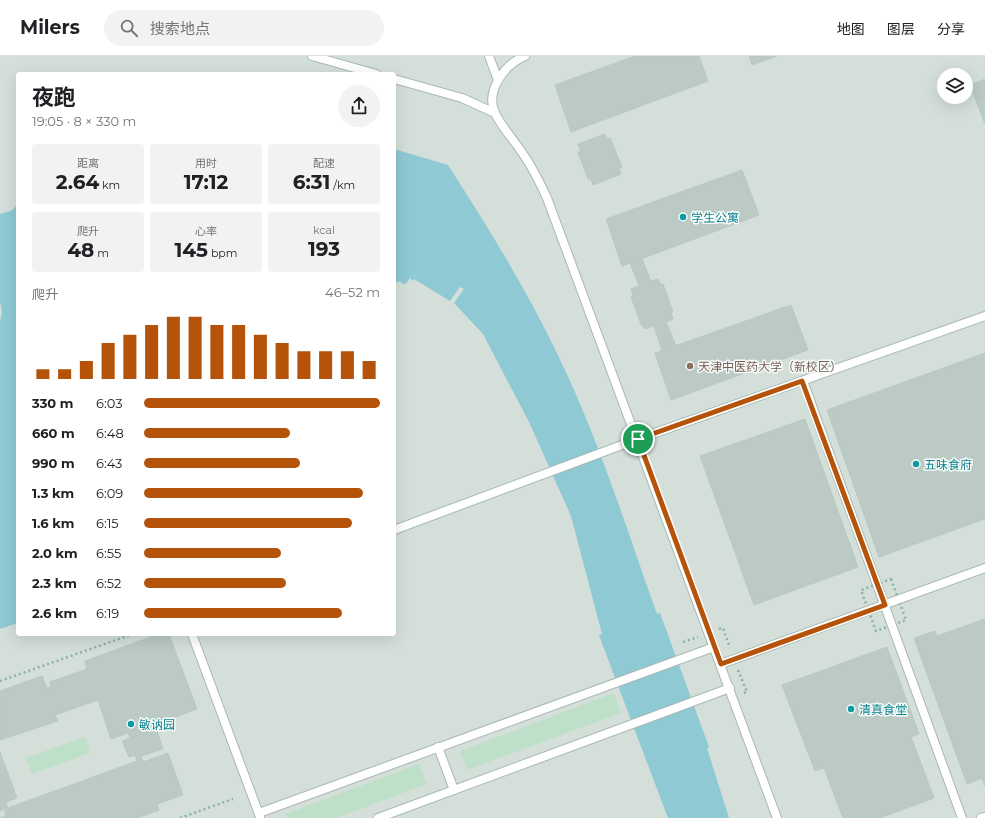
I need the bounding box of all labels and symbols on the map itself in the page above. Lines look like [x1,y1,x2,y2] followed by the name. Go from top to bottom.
[691,210,739,225] place label: 学生公寓
[678,212,688,222] marker: 学生公寓
[698,359,842,374] place label: 天津中医药大学（新校区）
[685,361,695,371] marker: 天津中医药大学（新校区）
[621,422,655,456] pin
[924,457,972,472] place label: 五味食府
[911,459,921,469] marker: 五味食府
[859,702,907,717] place label: 清真食堂
[846,704,856,714] marker: 清真食堂
[139,717,175,732] place label: 敏讷园
[126,719,136,729] marker: 敏讷园

